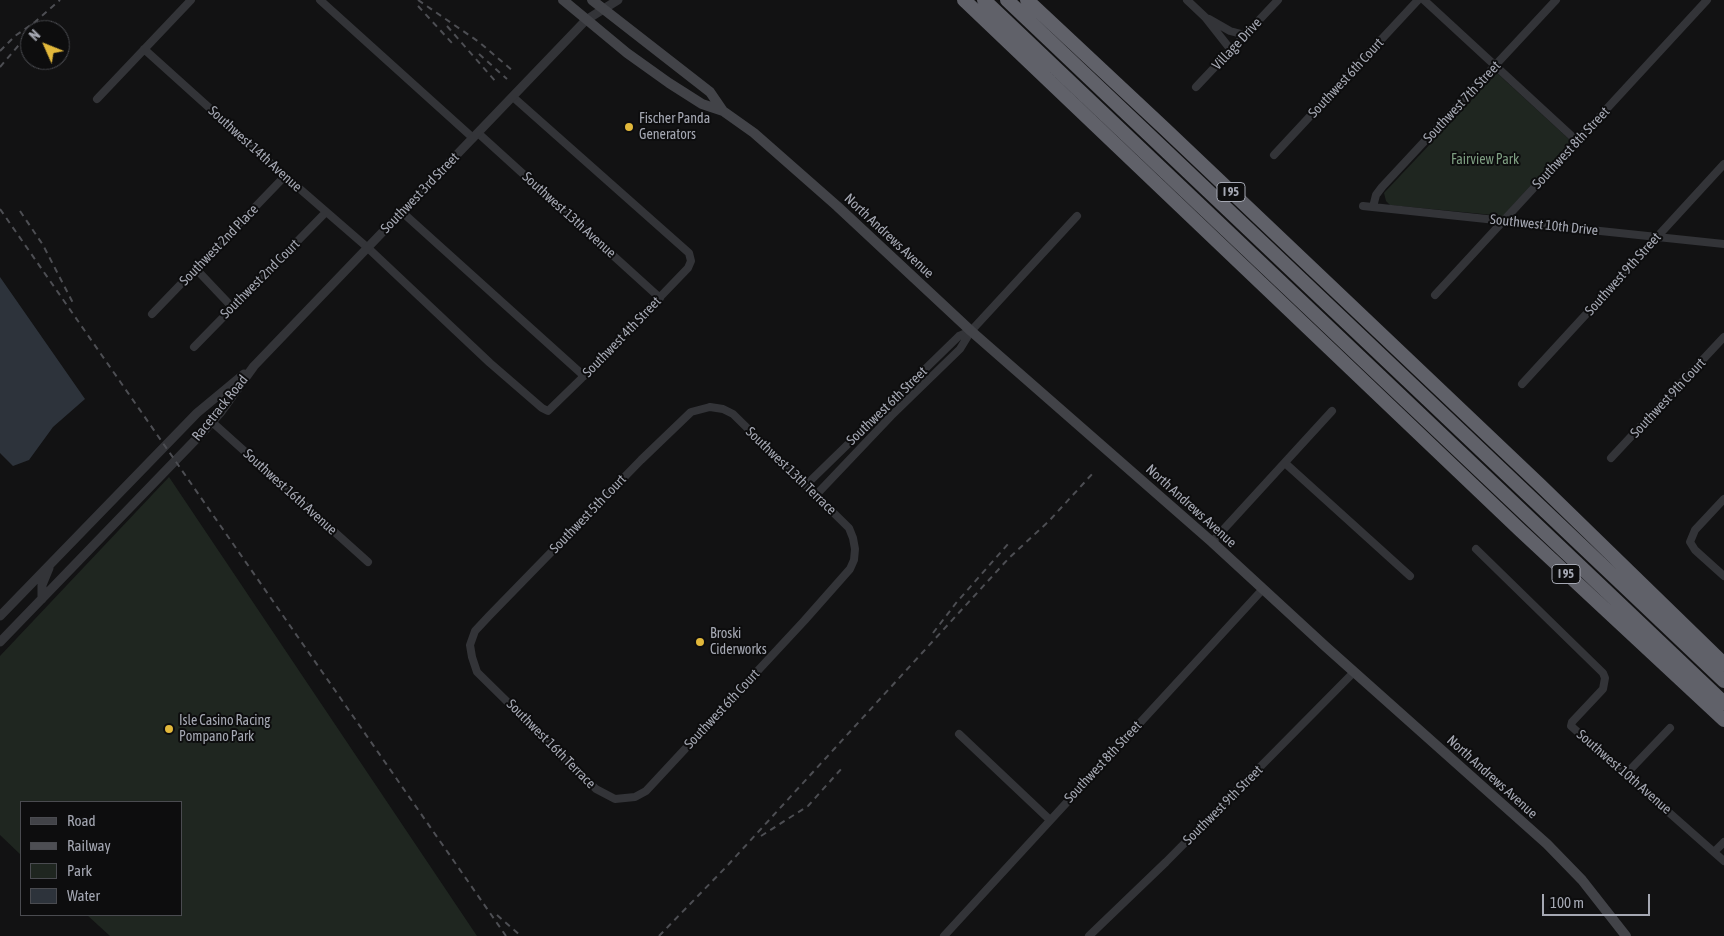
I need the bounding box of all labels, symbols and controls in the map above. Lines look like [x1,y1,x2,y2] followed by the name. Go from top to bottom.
[1209,14,1265,74] street label: Village Drive
[20,20,70,70] north arrow
[26,27,44,44] text: N
[1305,35,1387,121] street label: Southwest 6th Court
[1420,58,1504,146] street label: Southwest 7th Street
[205,103,305,195] street label: Southwest 14th Avenue
[1529,104,1613,192] street label: Southwest 8th Street
[639,111,710,144] place label: Fischer Panda Generators
[623,121,635,133] marker: Fischer Panda Generators
[377,149,463,237] street label: Southwest 3rd Street
[1451,152,1519,168] park label: Fairview Park
[519,169,619,261] street label: Southwest 13th Avenue
[1217,182,1245,202] road number: I 95
[841,190,937,282] street label: North Andrews Avenue
[176,201,262,289] street label: Southwest 2nd Place
[1489,211,1599,239] street label: Southwest 10th Drive
[1581,229,1665,319] street label: Southwest 9th Street
[217,236,303,322] street label: Southwest 2nd Court
[579,293,665,381] street label: Southwest 4th Street
[1627,355,1709,441] street label: Southwest 9th Court
[843,363,931,449] street label: Southwest 6th Street
[188,372,252,444] street label: Racetrack Road
[742,424,840,518] street label: Southwest 13th Terrace
[240,446,340,538] street label: Southwest 16th Avenue
[1142,461,1240,551] street label: North Andrews Avenue
[546,471,630,557] street label: Southwest 5th Court
[1552,564,1580,584] road number: I 95
[710,626,767,658] place label: Broski Ciderworks
[694,636,706,648] marker: Broski Ciderworks
[681,666,763,752] street label: Southwest 6th Court
[503,696,599,792] street label: Southwest 16th Terrace
[179,713,270,746] place label: Isle Casino Racing Pompano Park
[1061,718,1145,806] street label: Southwest 8th Street
[163,723,175,735] marker: Isle Casino Racing Pompano Park
[1573,726,1675,818] street label: Southwest 10th Avenue
[1443,732,1541,822] street label: North Andrews Avenue
[1180,762,1266,848] street label: Southwest 9th Street
[20,801,182,916] legend
[67,812,96,829] text: Road
[67,837,111,854] text: Railway
[67,862,92,879] text: Park
[1544,884,1652,916] scale bar
[67,887,100,904] text: Water
[1550,894,1584,911] text: 100 m

